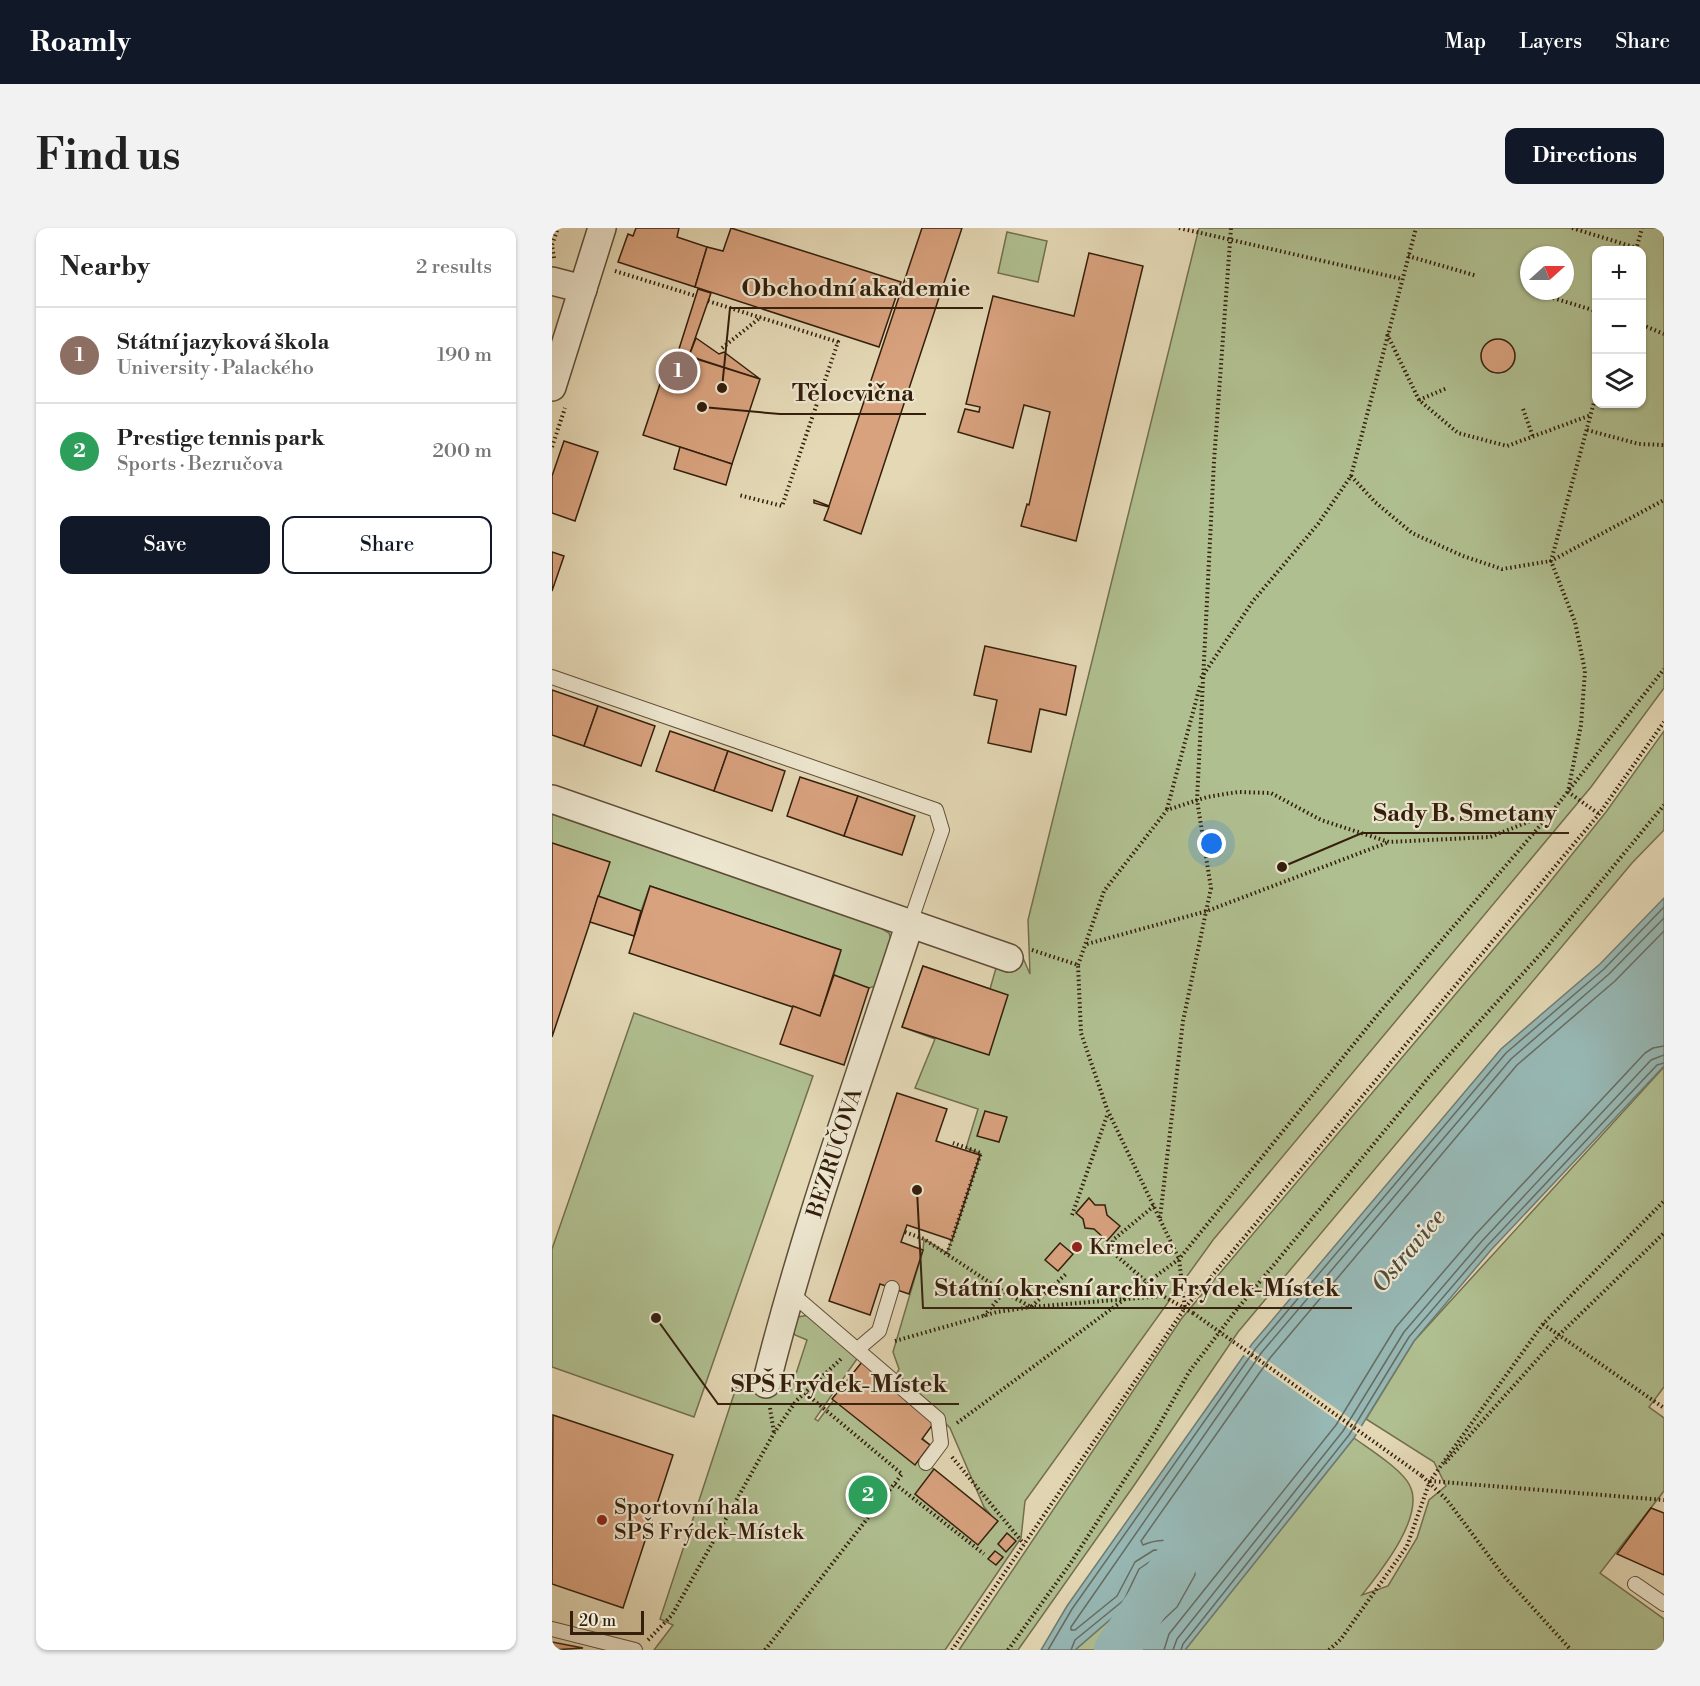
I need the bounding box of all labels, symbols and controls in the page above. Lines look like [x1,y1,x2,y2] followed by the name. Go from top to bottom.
[30,25,131,60] text: Roamly
[1445,29,1486,55] text: Map
[1519,29,1582,55] text: Layers
[1615,29,1670,55] text: Share
[1505,128,1664,184] button: Directions
[36,130,180,183] text: Find us
[1520,246,1574,300] north arrow
[1592,246,1646,408] map controls
[1592,246,1646,300] button: +
[60,251,150,283] text: Nearby
[416,255,492,280] text: 2 results
[730,266,983,308] callout: Obchodní akademie
[742,274,971,304] text: Obchodní akademie
[1592,300,1646,354] button: −
[117,329,329,356] text: Státní jazyková škola
[75,343,84,368] text: 1
[437,343,492,368] text: 190 m
[658,348,698,394] pin: 1
[1592,354,1646,408] button: layers
[117,356,314,381] text: University · Palackého
[780,372,926,414] callout: Tělocvična
[792,379,915,409] text: Tělocvična
[117,425,325,452] text: Prestige tennis park
[73,439,86,464] text: 2
[432,439,492,464] text: 200 m
[117,452,283,477] text: Sports · Bezručova
[60,516,270,574] button: Save
[282,516,492,574] button: Share
[1362,791,1569,833] callout: Sady B. Smetany
[1373,799,1558,829] text: Sady B. Smetany
[1197,829,1226,858] your location
[799,1083,869,1222] street label: BEZRUČOVA
[1365,1203,1453,1299] water label: Ostravice
[1089,1234,1174,1261] place label: Krmelec
[1070,1240,1084,1254] marker: Krmelec
[923,1266,1352,1308] callout: Státní okresní archiv Frýdek-Místek
[934,1274,1341,1304] text: Státní okresní archiv Frýdek-Místek
[718,1362,959,1404] callout: SPŠ Frýdek-Místek
[731,1368,948,1400] text: SPŠ Frýdek-Místek
[848,1472,888,1518] pin: 2
[614,1494,805,1546] place label: Sportovní hala SPŠ Frýdek-Místek
[595,1513,609,1527] marker: Sportovní hala SPŠ Frýdek-Místek
[570,1608,644,1636] scale bar
[579,1611,616,1631] text: 20 m

